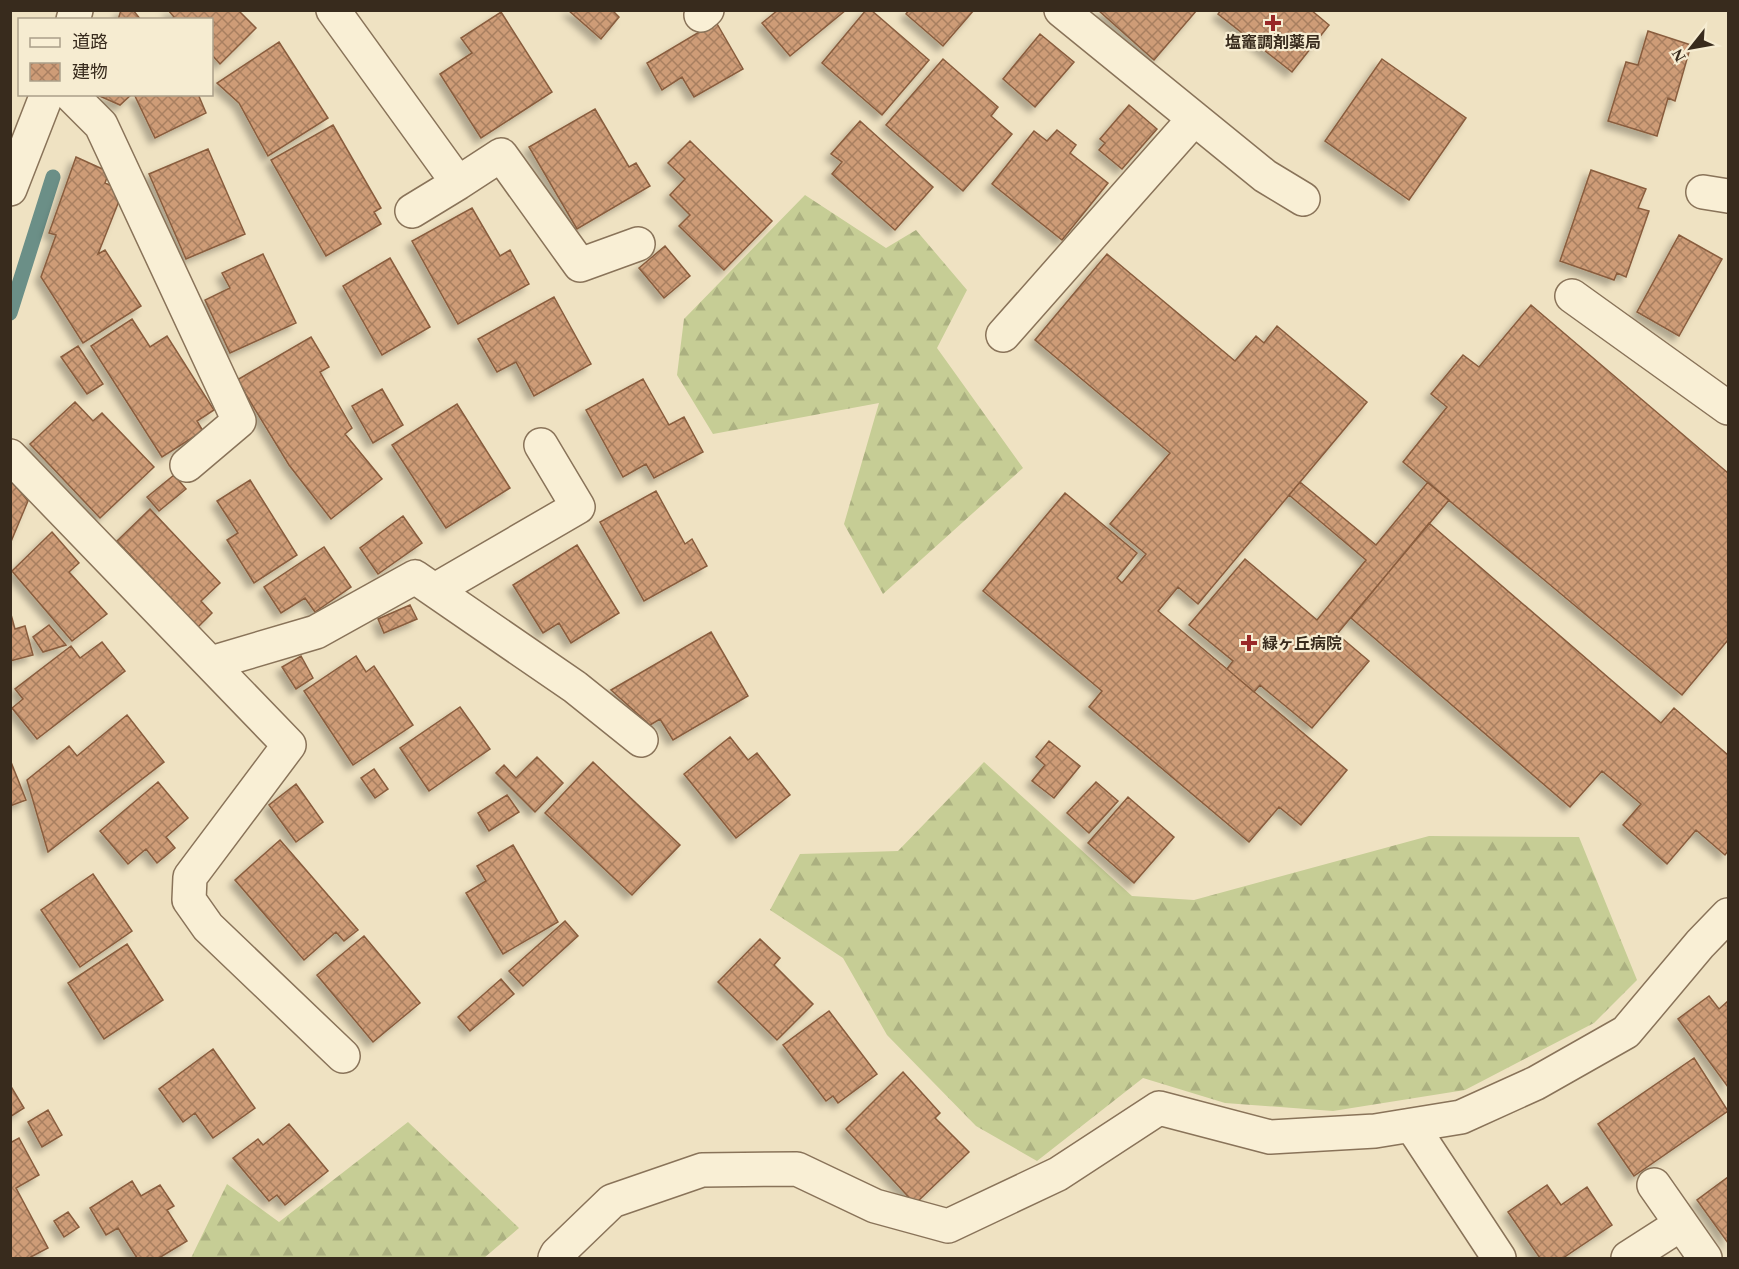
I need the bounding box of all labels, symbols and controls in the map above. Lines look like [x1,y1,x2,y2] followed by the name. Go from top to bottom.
[1266,16,1280,30] marker: 塩竈調剤薬局
[18,18,213,96] legend
[1661,18,1721,78] north arrow
[72,32,108,52] text: 道路
[1225,33,1321,51] place label: 塩竈調剤薬局
[1668,46,1689,65] text: N
[72,62,108,82] text: 建物
[1240,634,1258,652] marker: 緑ヶ丘病院
[1262,635,1342,652] place label: 緑ヶ丘病院

